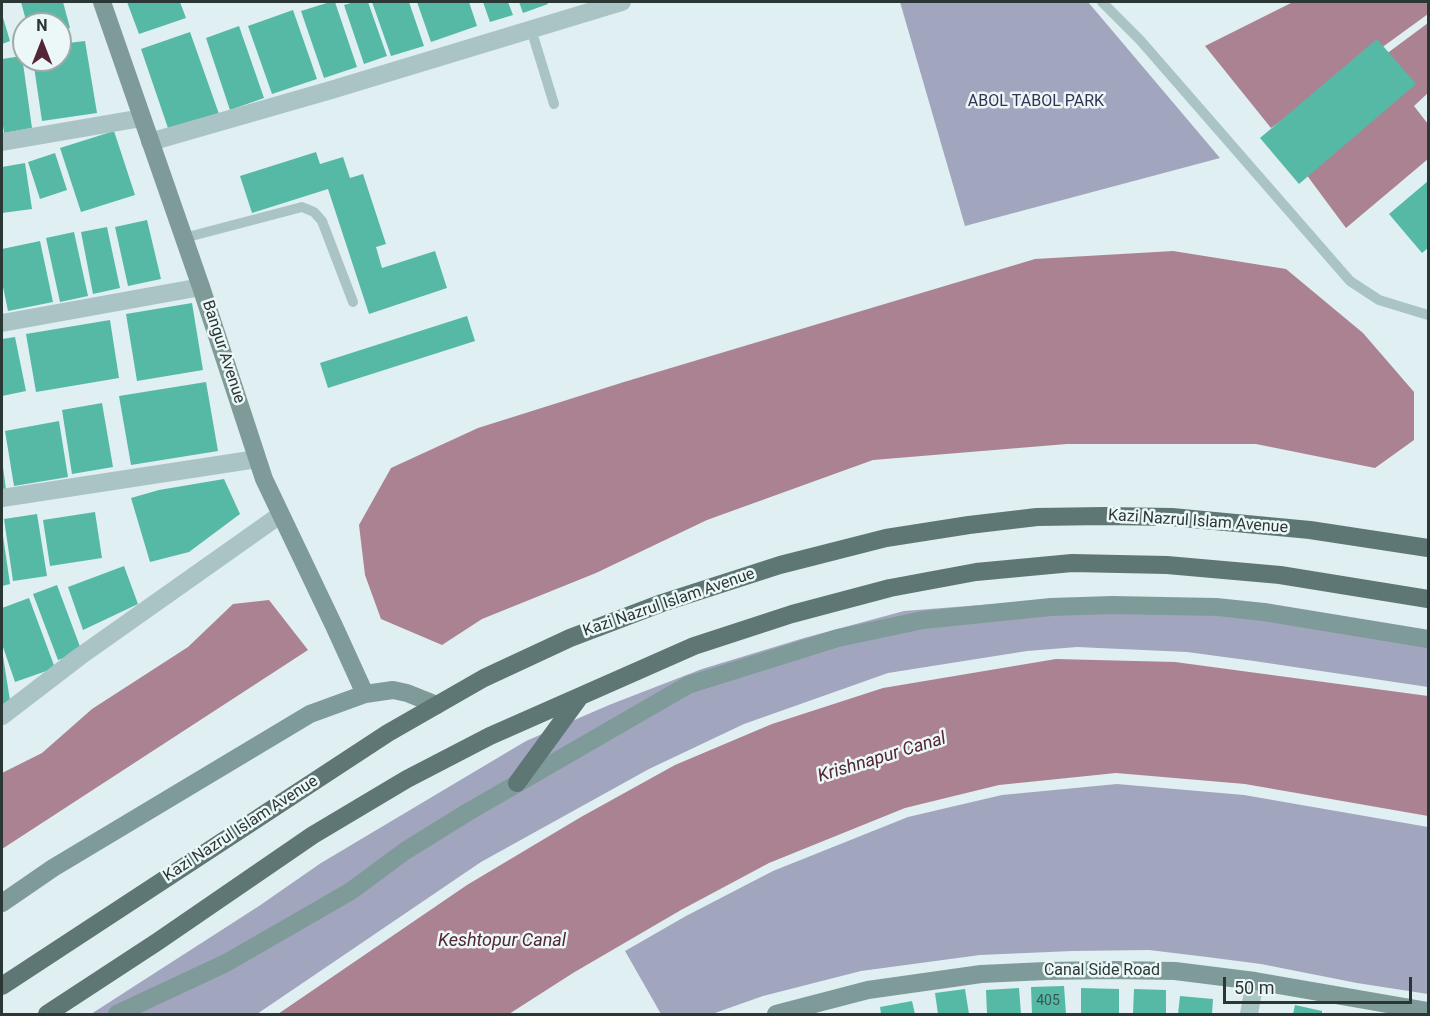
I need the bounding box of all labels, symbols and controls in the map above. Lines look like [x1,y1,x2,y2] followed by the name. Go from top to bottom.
[12,12,72,72] north arrow
[36,16,48,35] text: N
[968,92,1104,112] park label: ABOL TABOL PARK
[197,298,249,406] street label: Bangur Avenue
[1107,506,1289,538] street label: Kazi Nazrul Islam Avenue
[581,565,757,641] street label: Kazi Nazrul Islam Avenue
[815,728,949,788] water label: Krishnapur Canal
[160,772,322,886] street label: Kazi Nazrul Islam Avenue
[438,930,566,952] water label: Keshtopur Canal
[1044,961,1160,981] street label: Canal Side Road
[1226,965,1415,1003] scale bar
[1234,977,1274,998] text: 50 m
[1036,993,1060,1009] house number: 405

